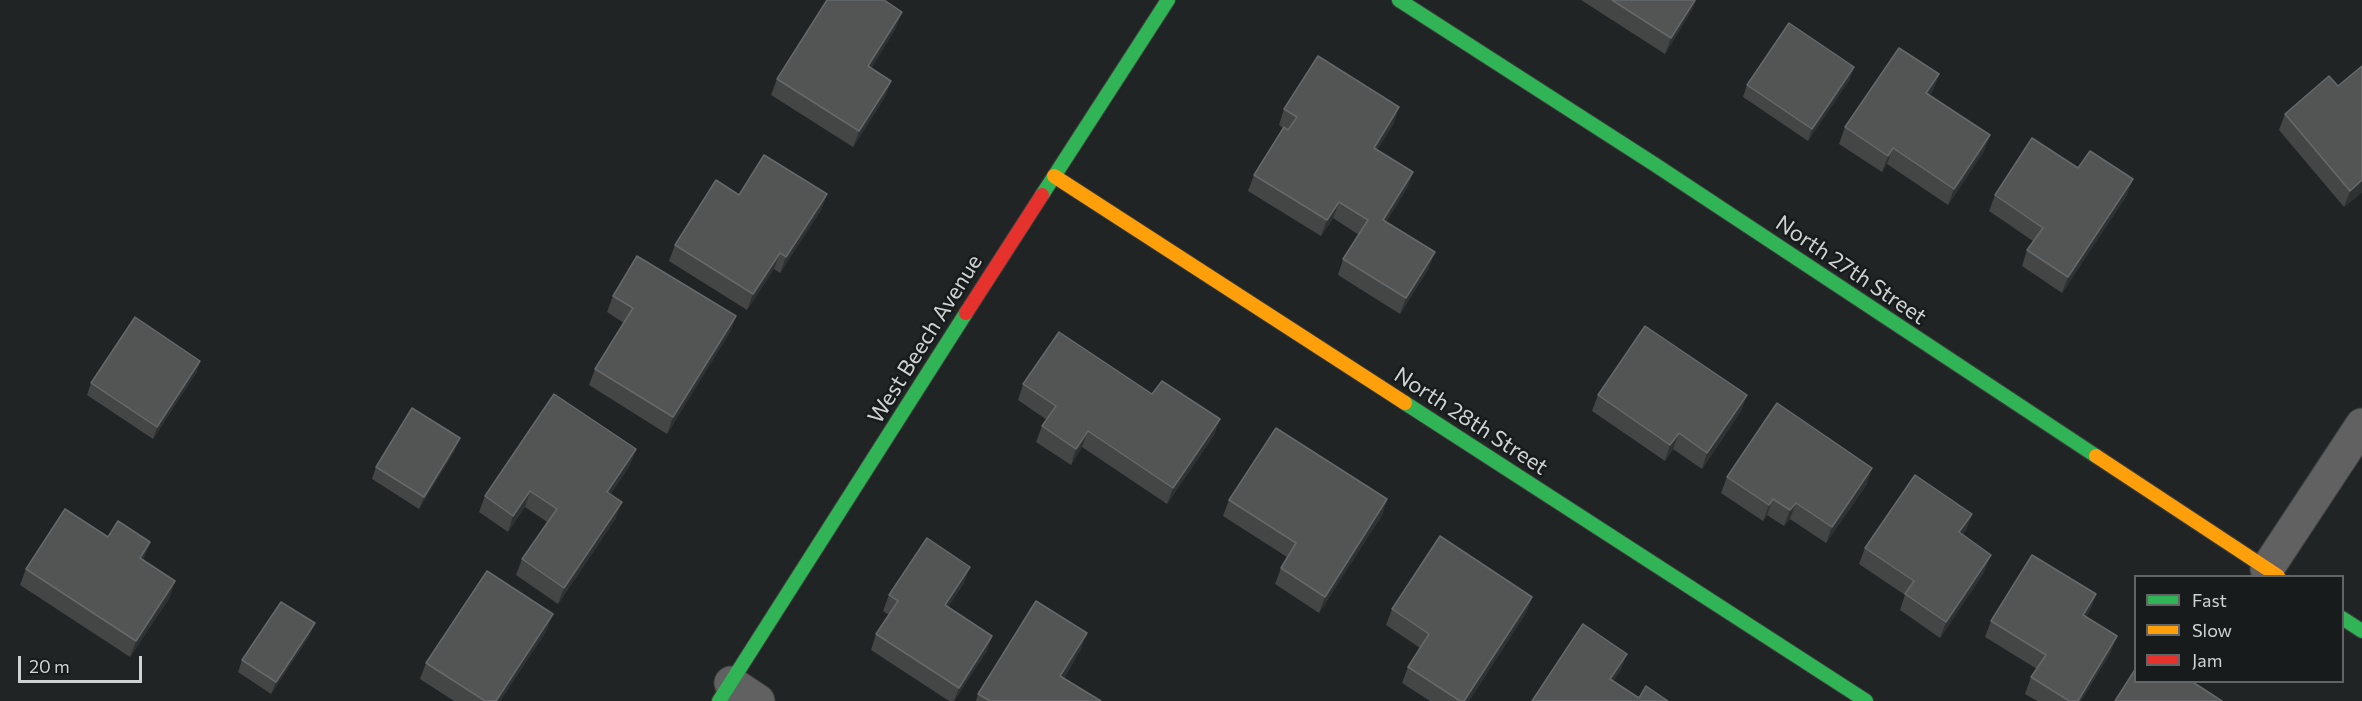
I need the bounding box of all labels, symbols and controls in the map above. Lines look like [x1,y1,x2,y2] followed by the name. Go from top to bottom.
[1771,210,1931,330] street label: North 27th Street
[862,250,988,428] street label: West Beech Avenue
[1389,361,1553,481] street label: North 28th Street
[2134,575,2344,683] legend
[2192,589,2227,611] text: Fast
[2192,619,2232,641] text: Slow
[21,644,146,682] scale bar
[2192,649,2222,671] text: Jam
[29,655,70,677] text: 20 m

